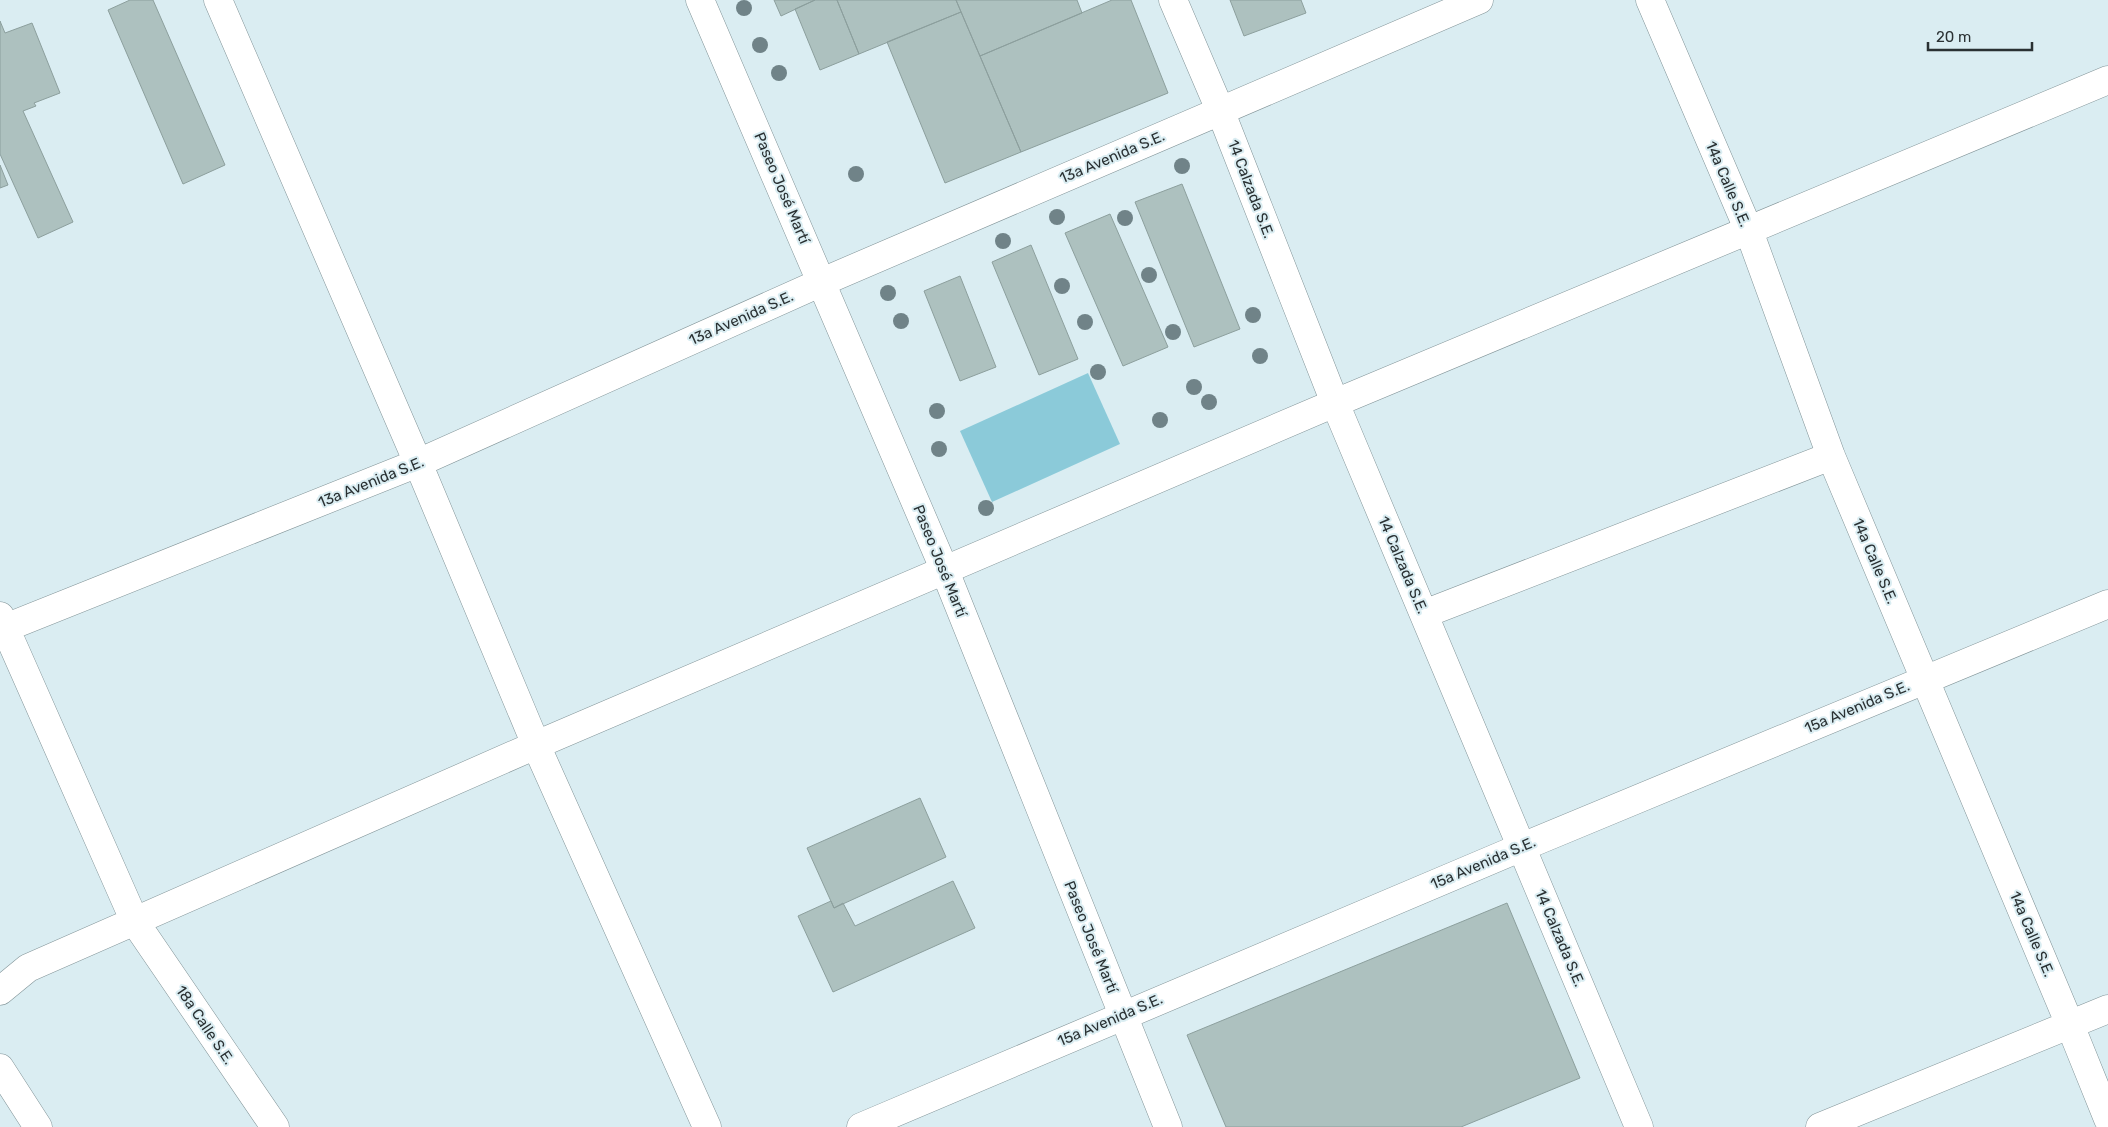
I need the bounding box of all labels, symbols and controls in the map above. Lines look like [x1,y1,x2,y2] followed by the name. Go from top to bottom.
[1928,20,2032,52] scale bar
[1936,28,1971,46] text: 20 m
[1057,127,1167,187] street label: 13a Avenida S.E.
[750,130,814,248] street label: Paseo José Martí
[1224,137,1278,241] street label: 14 Calzada S.E.
[1702,139,1754,229] street label: 14a Calle S.E.
[686,287,796,349] street label: 13a Avenida S.E.
[315,453,427,511] street label: 13a Avenida S.E.
[909,502,971,621] street label: Paseo José Martí
[1374,514,1432,616] street label: 14 Calzada S.E.
[1849,516,1901,606] street label: 14a Calle S.E.
[1802,677,1912,737] street label: 15a Avenida S.E.
[1428,833,1538,893] street label: 15a Avenida S.E.
[1060,878,1122,997] street label: Paseo José Martí
[1531,887,1589,989] street label: 14 Calzada S.E.
[2006,889,2058,979] street label: 14a Calle S.E.
[172,982,238,1068] street label: 18a Calle S.E.
[1055,990,1165,1050] street label: 15a Avenida S.E.

